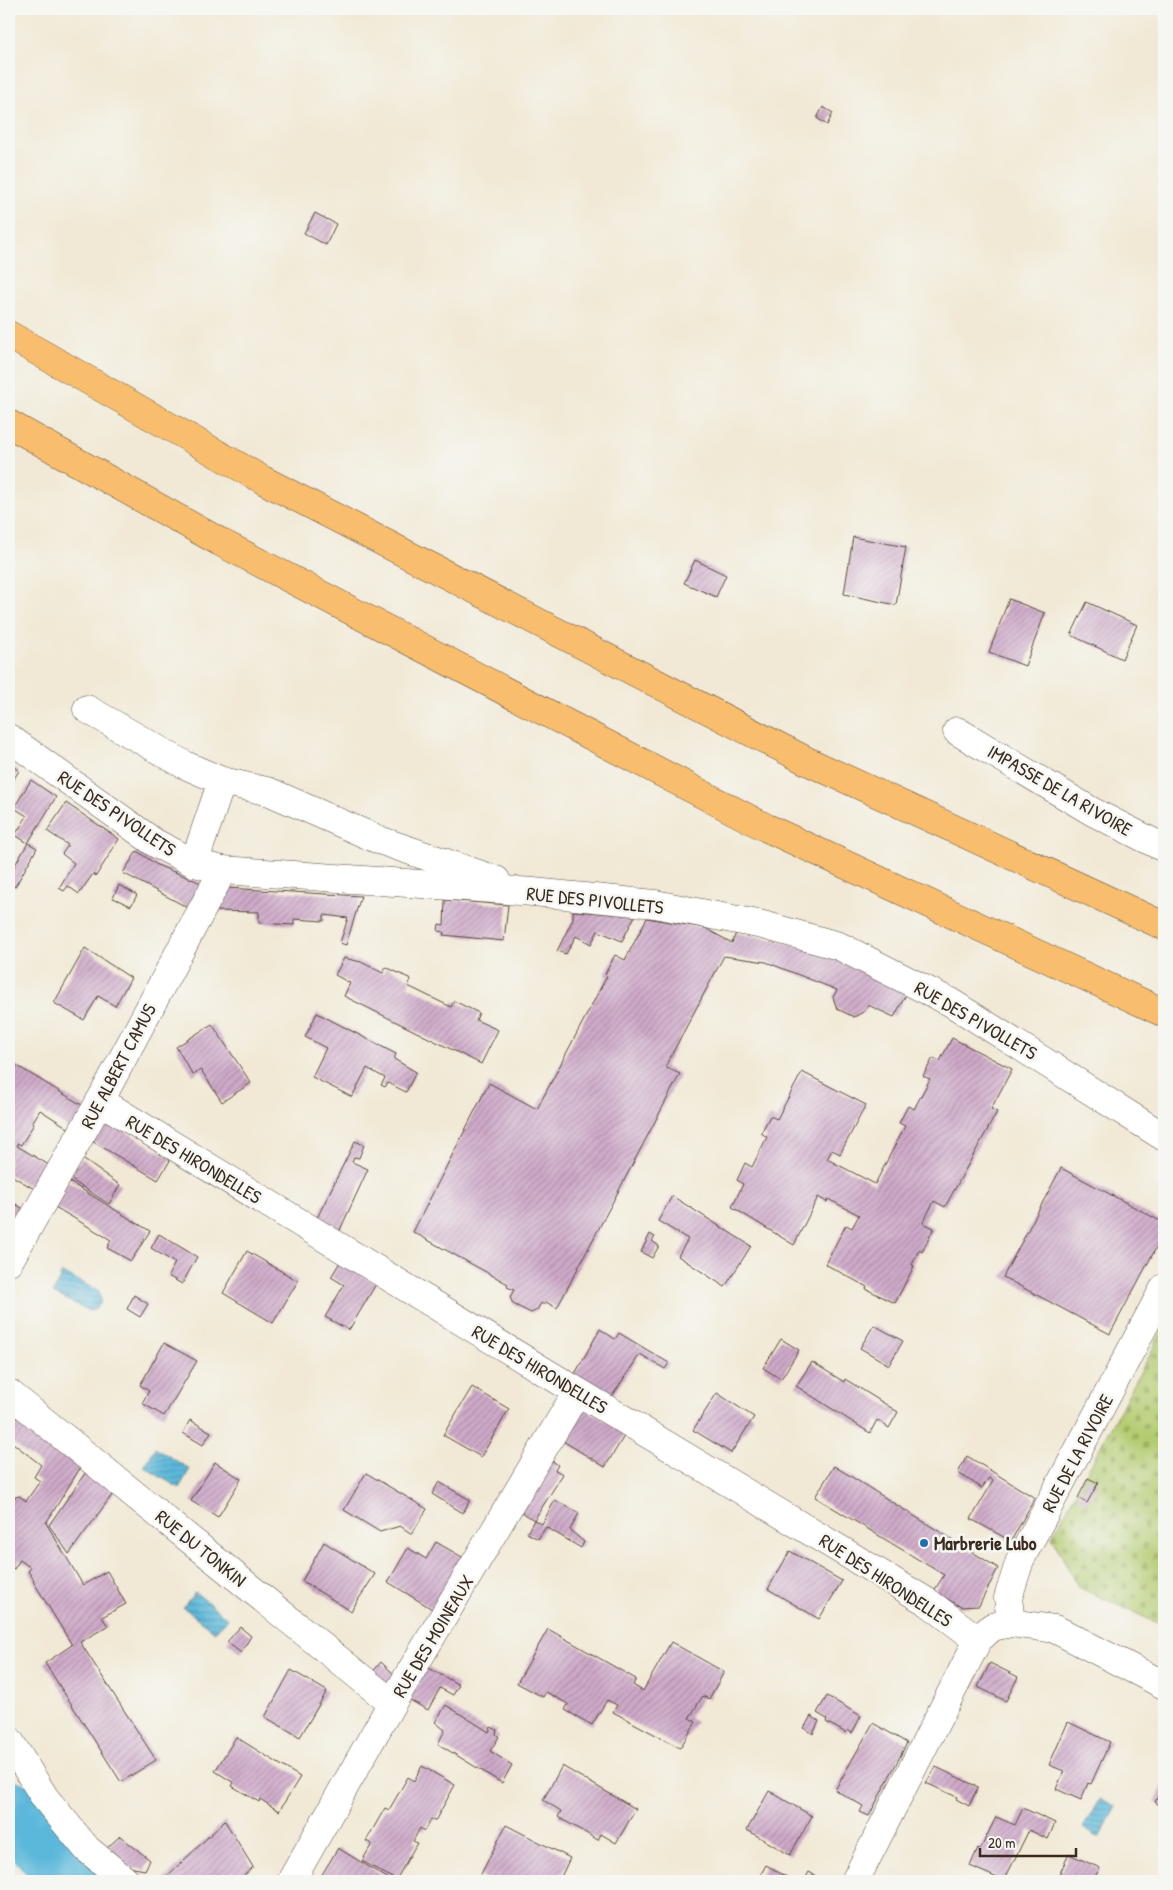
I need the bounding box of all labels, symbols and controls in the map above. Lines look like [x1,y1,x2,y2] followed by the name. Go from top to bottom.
[983,738,1137,842] street label: IMPASSE DE LA RIVOIRE
[53,764,181,862] street label: RUE DES PIVOLLETS
[525,880,665,920] street label: RUE DES PIVOLLETS
[910,974,1042,1066] street label: RUE DES PIVOLLETS
[74,999,162,1133] street label: RUE ALBERT CAMUS
[121,1108,267,1210] street label: RUE DES HIRONDELLES
[467,1318,613,1420] street label: RUE DES HIRONDELLES
[1035,1389,1119,1517] street label: RUE DE LA RIVOIRE
[150,1503,252,1593] street label: RUE DU TONKIN
[814,1527,958,1633] street label: RUE DES HIRONDELLES
[934,1530,1037,1556] place label: Marbrerie Lubo
[918,1537,930,1549] marker: Marbrerie Lubo
[386,1570,480,1702] street label: RUE DES MOINEAUX
[980,1825,1077,1857] scale bar
[988,1832,1015,1853] text: 20 m

